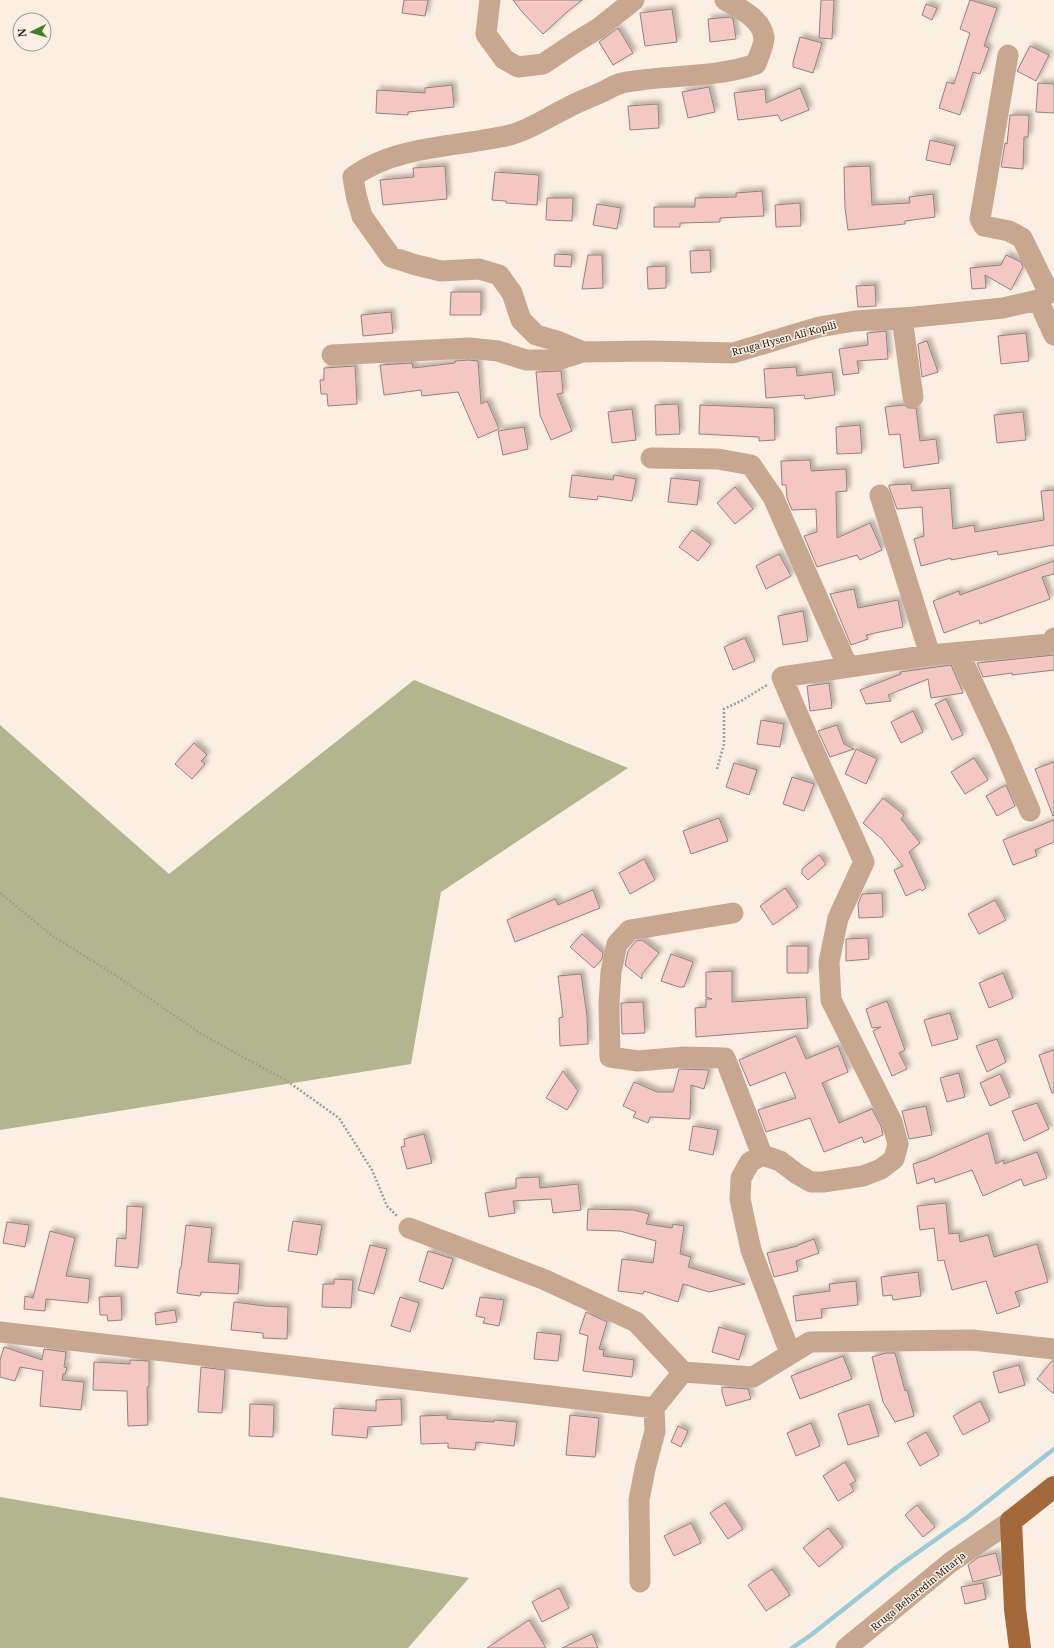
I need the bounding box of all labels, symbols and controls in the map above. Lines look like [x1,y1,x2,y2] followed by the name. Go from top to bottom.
[12,12,52,52] north arrow
[14,28,29,38] text: N
[730,317,839,359] street label: Rruga Hysen Ali Kopili
[868,1548,969,1634] street label: Rruga Beharedin Mitarja

